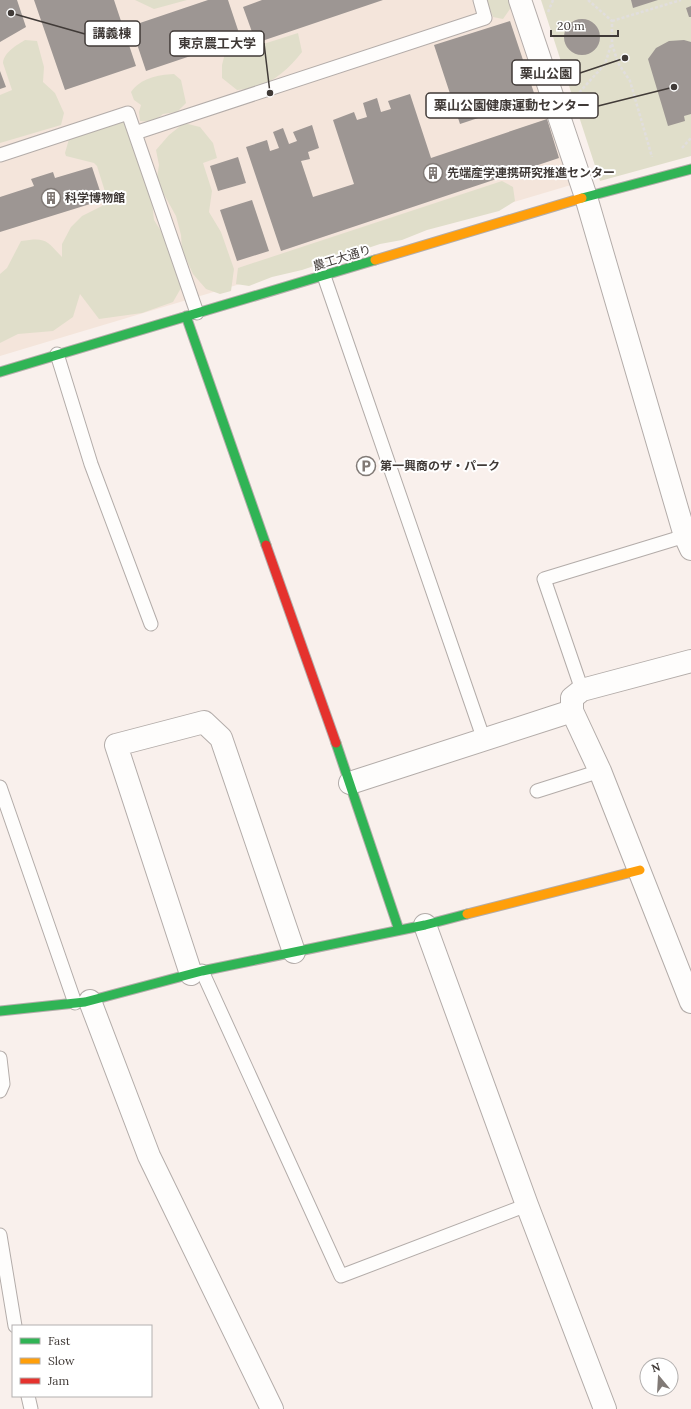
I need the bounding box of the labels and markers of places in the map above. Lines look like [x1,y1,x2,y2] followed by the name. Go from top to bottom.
[85,21,140,46] callout: 講義棟
[170,31,264,56] callout: 東京農工大学
[512,60,580,85] callout: 栗山公園
[426,93,598,118] callout: 栗山公園健康運動センター
[422,162,444,184] building icon: 先端産学連携研究推進センター
[447,165,615,180] place label: 先端産学連携研究推進センター
[40,187,62,209] building icon: 科学博物館
[65,190,125,205] place label: 科学博物館
[355,455,377,477] parking icon: 第一興商のザ・パーク
[380,458,500,473] place label: 第一興商のザ・パーク

